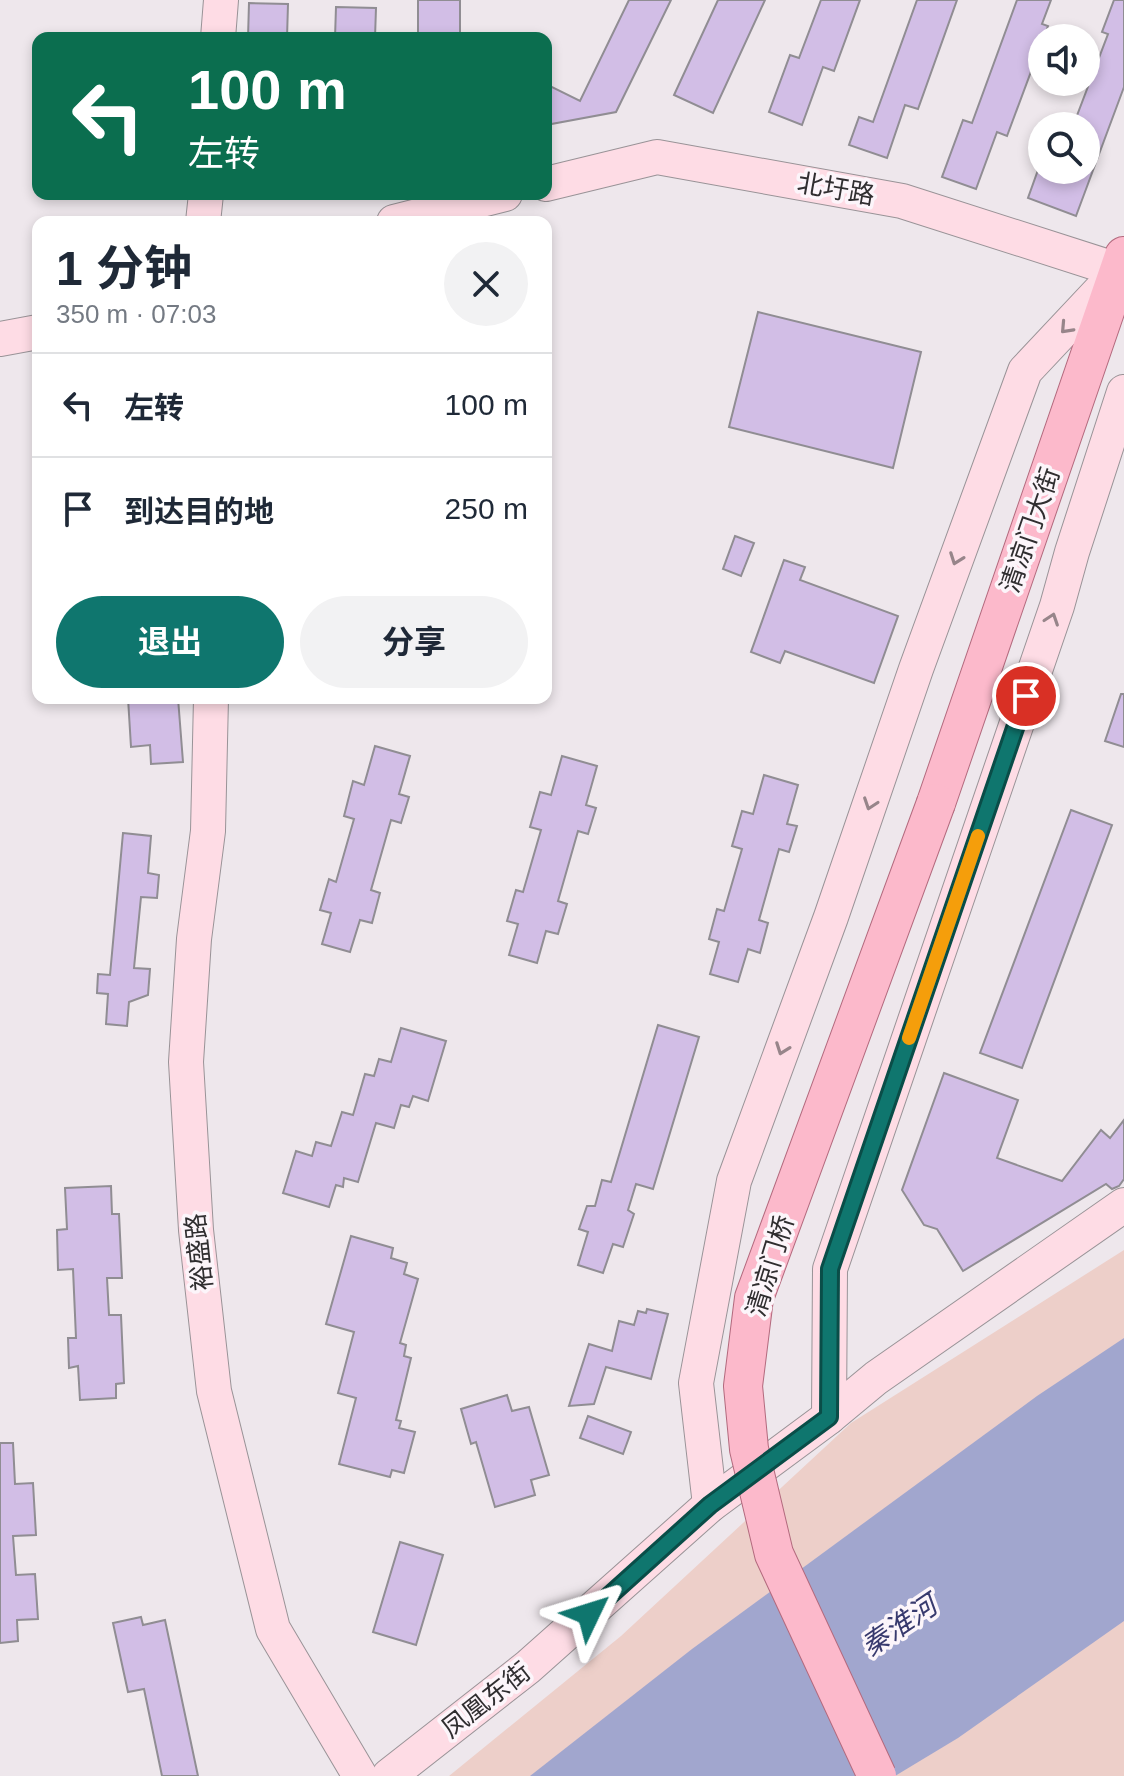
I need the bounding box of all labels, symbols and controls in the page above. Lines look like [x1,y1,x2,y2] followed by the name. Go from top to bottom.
[1028,24,1100,184] map controls
[1028,24,1100,96] button: sound
[188,58,347,121] text: 100 m
[56,64,160,168] icon: left
[1028,112,1100,184] button: search
[188,133,260,174] text: 左转
[795,167,877,211] street label: 北圩路
[56,242,192,295] text: 1 分钟
[444,242,528,326] button: close
[56,299,216,329] text: 350 m · 07:03
[1062,318,1076,333] one-way arrow
[56,383,100,427] icon: left
[445,388,528,421] text: 100 m
[124,391,184,424] text: 左转
[995,464,1065,596] street label: 清凉门大街
[56,487,100,531] icon: arrive
[445,492,528,525] text: 250 m
[124,495,274,528] text: 到达目的地
[949,551,966,565] one-way arrow
[56,596,284,688] button: 退出
[300,596,528,688] button: 分享
[1042,613,1059,627] one-way arrow
[992,662,1060,730] pin
[1004,674,1048,718] icon: arrive
[863,796,879,810] one-way arrow
[775,1041,792,1055] one-way arrow
[180,1212,218,1292] street label: 裕盛路
[740,1212,800,1320] street label: 清凉门桥
[547,1572,631,1656] position arrow
[856,1587,947,1662] water label: 秦淮河
[436,1656,536,1744] street label: 凤凰东街

